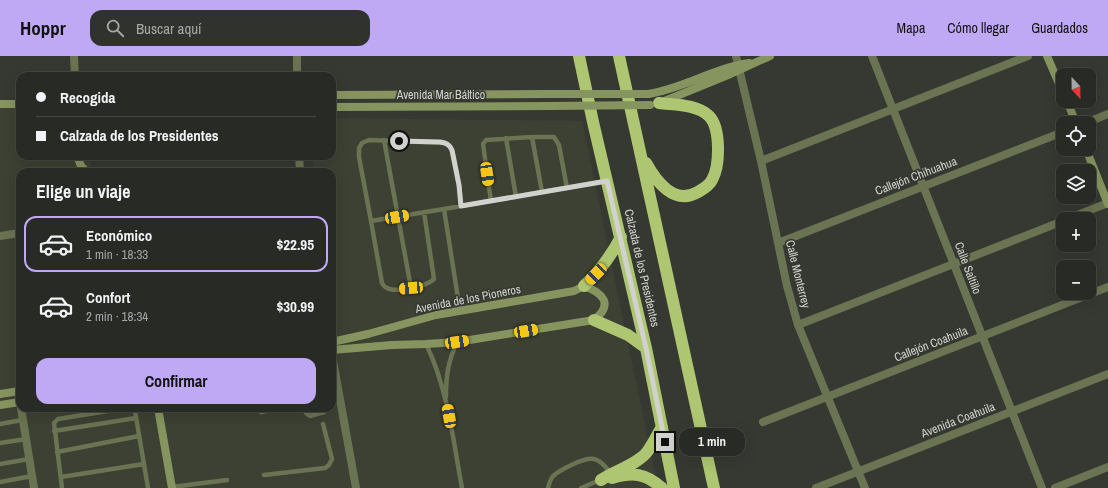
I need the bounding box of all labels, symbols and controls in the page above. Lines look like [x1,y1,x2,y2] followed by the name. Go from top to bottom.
[90,10,370,46] search box
[20,15,66,41] text: Hoppr
[104,17,126,39] icon: search
[136,18,202,39] text: Buscar aquí
[897,19,925,37] text: Mapa
[947,19,1009,37] text: Cómo llegar
[1031,19,1088,37] text: Guardados
[1056,68,1096,108] north arrow
[1056,68,1096,300] map controls
[60,87,115,108] text: Recogida
[396,87,485,103] street label: Avenida Mar Báltico
[1056,116,1096,156] button: locate
[60,125,219,146] text: Calzada de los Presidentes
[390,132,408,150] route start
[873,153,960,199] street label: Callejón Chihuahua
[479,161,495,187] car
[1056,164,1096,204] button: layers
[36,179,130,204] text: Elige un viaje
[621,208,663,329] street label: Calzada de los Presidentes
[384,209,410,225] car
[1056,212,1096,252] button: +
[86,225,152,246] text: Económico
[38,226,74,262] icon: car
[276,234,314,255] text: $22.95
[782,238,814,310] street label: Calle Monterrey
[951,240,985,296] street label: Calle Saltillo
[86,246,148,263] text: 1 min · 18:33
[1056,260,1096,300] button: −
[583,261,609,287] car
[399,281,423,295] car
[413,281,522,317] street label: Avenida de los Pioneros
[86,287,130,308] text: Confort
[38,288,74,324] icon: car
[276,296,314,317] text: $30.99
[86,308,148,325] text: 2 min · 18:34
[892,322,971,365] street label: Callejón Coahuila
[513,323,539,339] car
[444,334,470,350] car
[36,358,316,404] button: Confirmar
[918,398,998,442] street label: Avenida Coahuila
[441,403,457,429] car
[679,428,745,456] callout: 1 min
[656,433,674,451] route end
[698,433,726,450] text: 1 min

